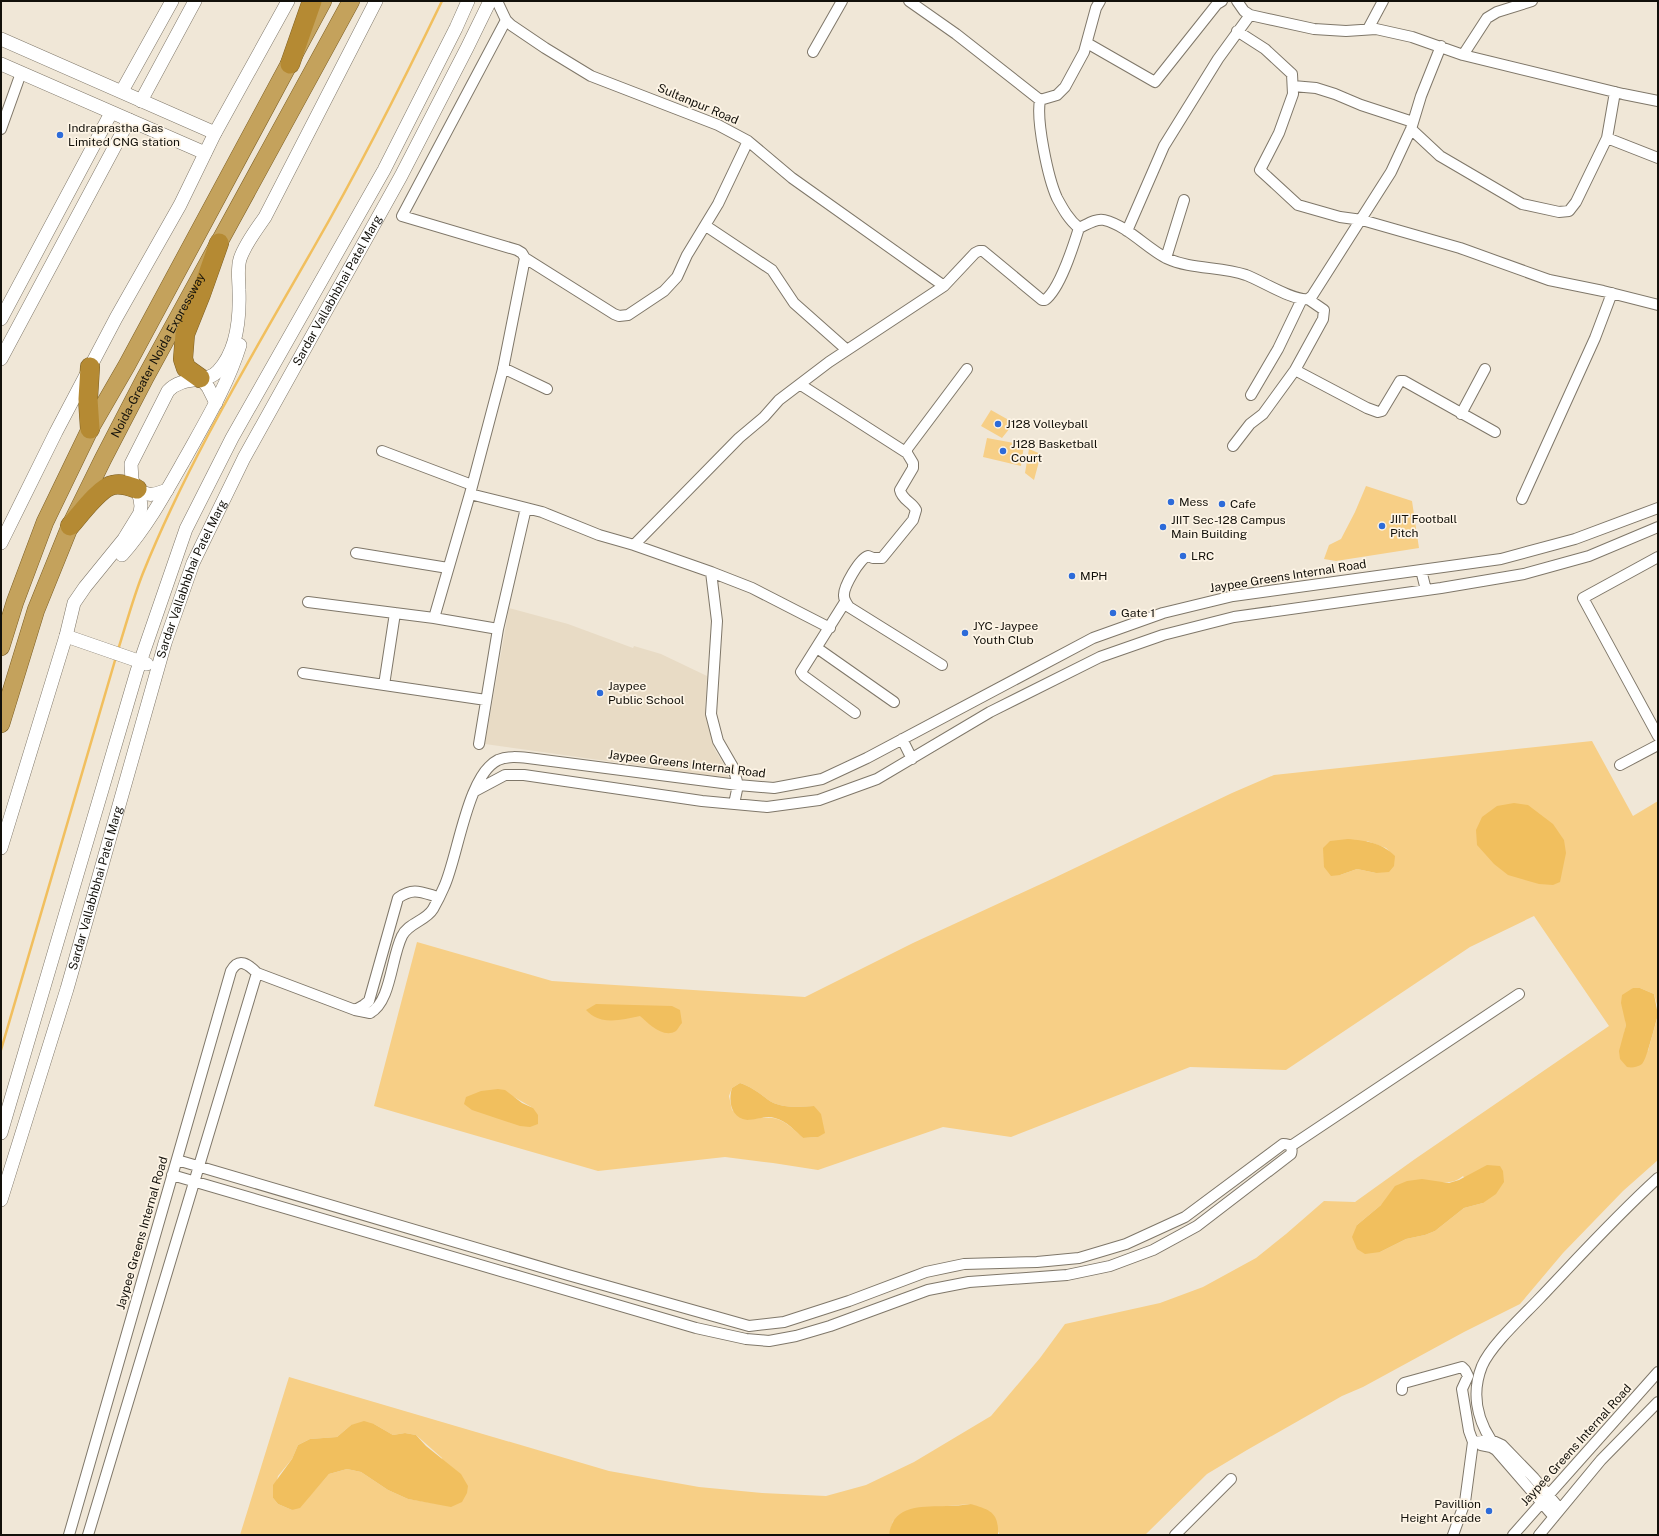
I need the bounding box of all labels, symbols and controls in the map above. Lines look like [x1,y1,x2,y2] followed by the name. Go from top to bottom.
[655,81,741,127] street label: Sultanpur Road
[68,121,180,149] place label: Indraprastha Gas Limited CNG station
[55,130,65,140] marker: Indraprastha Gas Limited CNG station
[290,213,385,368] street label: Sardar Vallabhbhai Patel Marg
[108,270,208,440] street label: Noida-Greater Noida Expressway
[1006,417,1089,431] place label: J128 Volleyball
[993,419,1003,429] marker: J128 Volleyball
[1011,437,1098,465] place label: J128 Basketball Court
[998,446,1008,456] marker: J128 Basketball Court
[1179,495,1208,509] place label: Mess
[154,497,230,660] street label: Sardar Vallabhbhai Patel Marg
[1166,497,1176,507] marker: Mess
[1230,497,1256,511] place label: Cafe
[1217,499,1227,509] marker: Cafe
[1390,512,1458,540] place label: JIIT Football Pitch
[1171,513,1286,541] place label: JIIT Sec-128 Campus Main Building
[1377,521,1387,531] marker: JIIT Football Pitch
[1158,522,1168,532] marker: JIIT Sec-128 Campus Main Building
[1191,549,1214,563] place label: LRC
[1178,551,1188,561] marker: LRC
[1209,557,1367,595] street label: Jaypee Greens Internal Road
[1080,569,1107,583] place label: MPH
[1067,571,1077,581] marker: MPH
[1121,606,1155,620] place label: Gate 1
[1108,608,1118,618] marker: Gate 1
[973,619,1038,647] place label: JYC - Jaypee Youth Club
[960,628,970,638] marker: JYC - Jaypee Youth Club
[608,679,685,707] place label: Jaypee Public School
[595,688,605,698] marker: Jaypee Public School
[608,747,766,781] street label: Jaypee Greens Internal Road
[66,804,125,972] street label: Sardar Vallabhbhai Patel Marg
[113,1155,171,1311] street label: Jaypee Greens Internal Road
[1518,1381,1634,1509] street label: Jaypee Greens Internal Road
[1400,1497,1481,1525] place label: Pavillion Height Arcade
[1484,1506,1494,1516] marker: Pavillion Height Arcade

